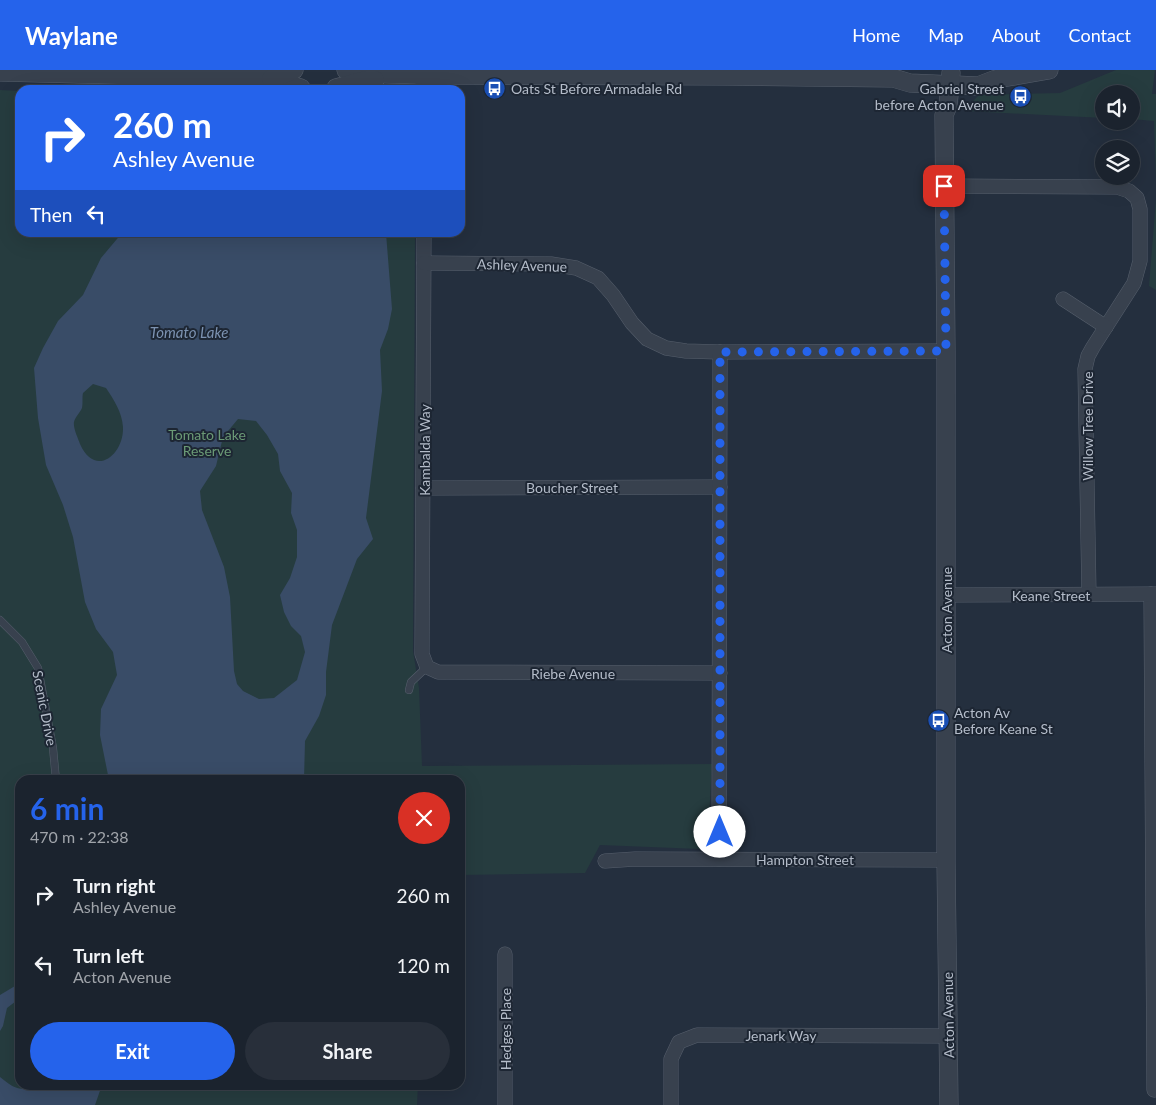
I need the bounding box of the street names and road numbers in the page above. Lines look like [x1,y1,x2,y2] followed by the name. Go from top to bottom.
[477,255,567,275] street label: Ashley Avenue
[1079,371,1096,481] street label: Willow Tree Drive
[416,403,433,496] street label: Kambalda Way
[526,479,618,496] street label: Boucher Street
[938,567,955,653] street label: Acton Avenue
[1012,587,1090,604] street label: Keane Street
[531,665,615,682] street label: Riebe Avenue
[29,669,61,747] street label: Scenic Drive
[756,851,854,868] street label: Hampton Street
[939,972,957,1058] street label: Acton Avenue
[497,988,514,1070] street label: Hedges Place
[745,1027,817,1044] street label: Jenark Way

